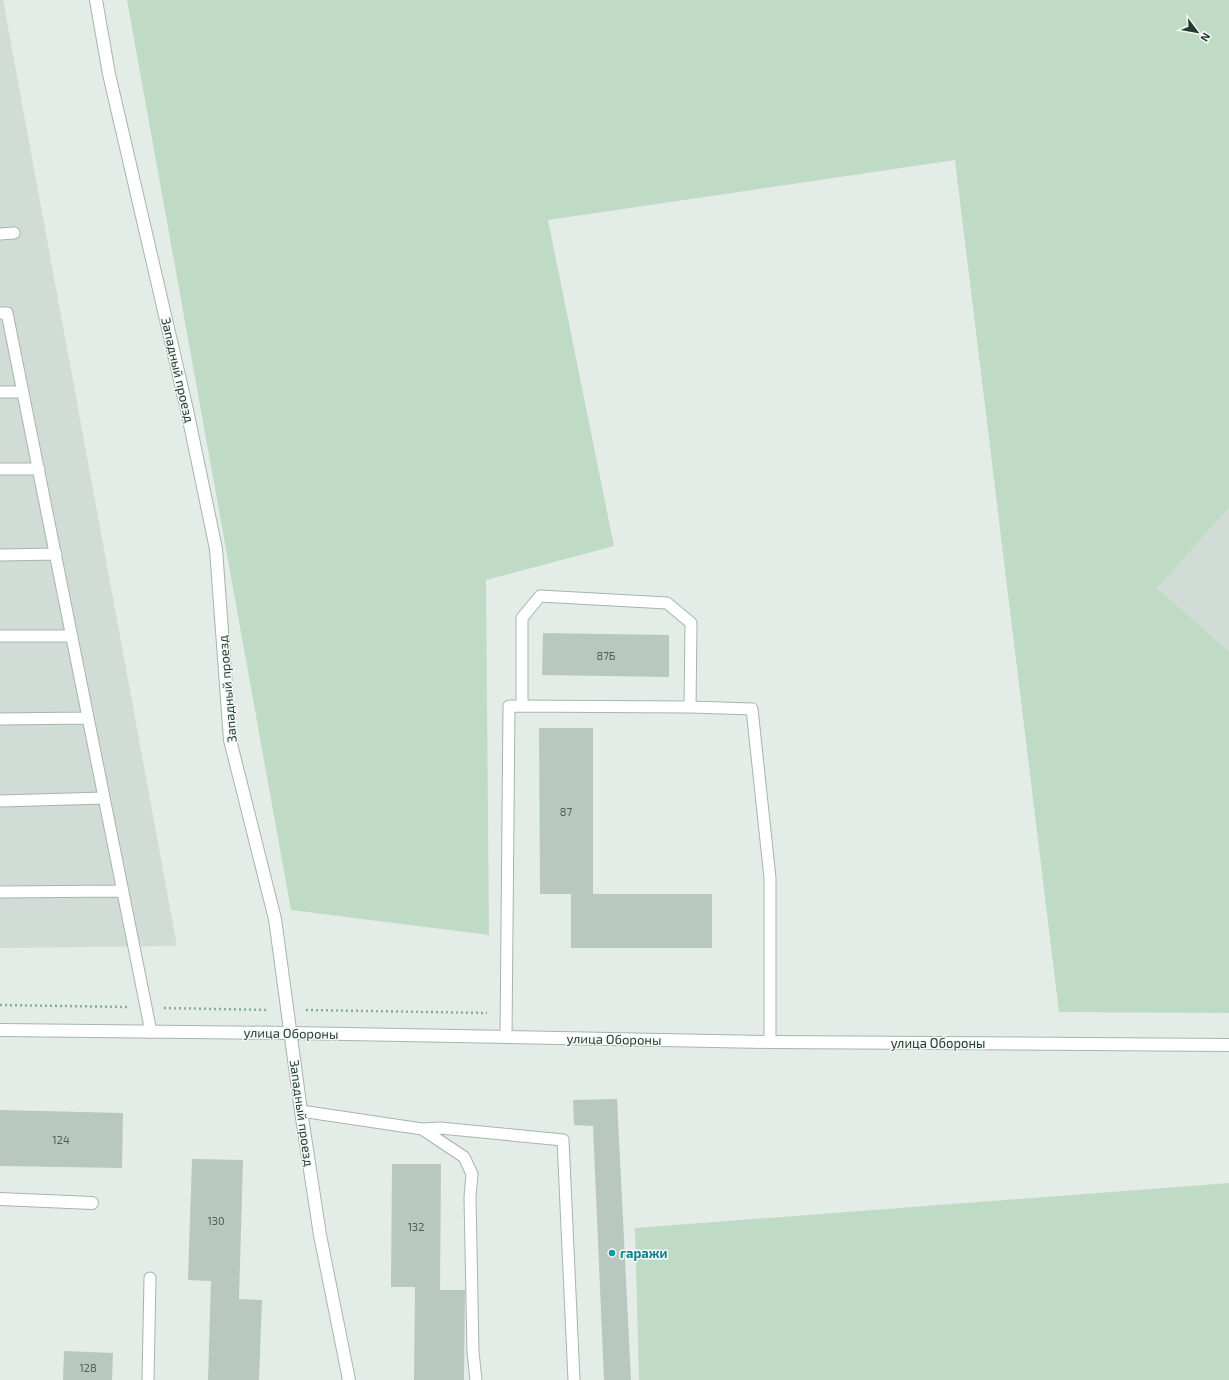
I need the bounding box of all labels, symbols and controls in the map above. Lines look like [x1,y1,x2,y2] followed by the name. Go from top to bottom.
[1177,12,1217,52] north arrow
[1198,31,1214,44] text: N
[158,316,198,425] street label: Западный проезд
[214,634,240,743] street label: Западный проезд
[597,649,616,662] house number: 87Б
[560,805,573,818] house number: 87
[244,1024,338,1042] street label: улица Обороны
[567,1030,661,1048] street label: улица Обороны
[891,1035,985,1051] street label: улица Обороны
[287,1059,317,1168] street label: Западный проезд
[52,1133,70,1146] house number: 124
[207,1214,225,1227] house number: 130
[408,1220,424,1233] house number: 132
[620,1245,667,1261] place label: гаражи
[607,1248,617,1258] marker: гаражи
[79,1361,97,1374] house number: 128

